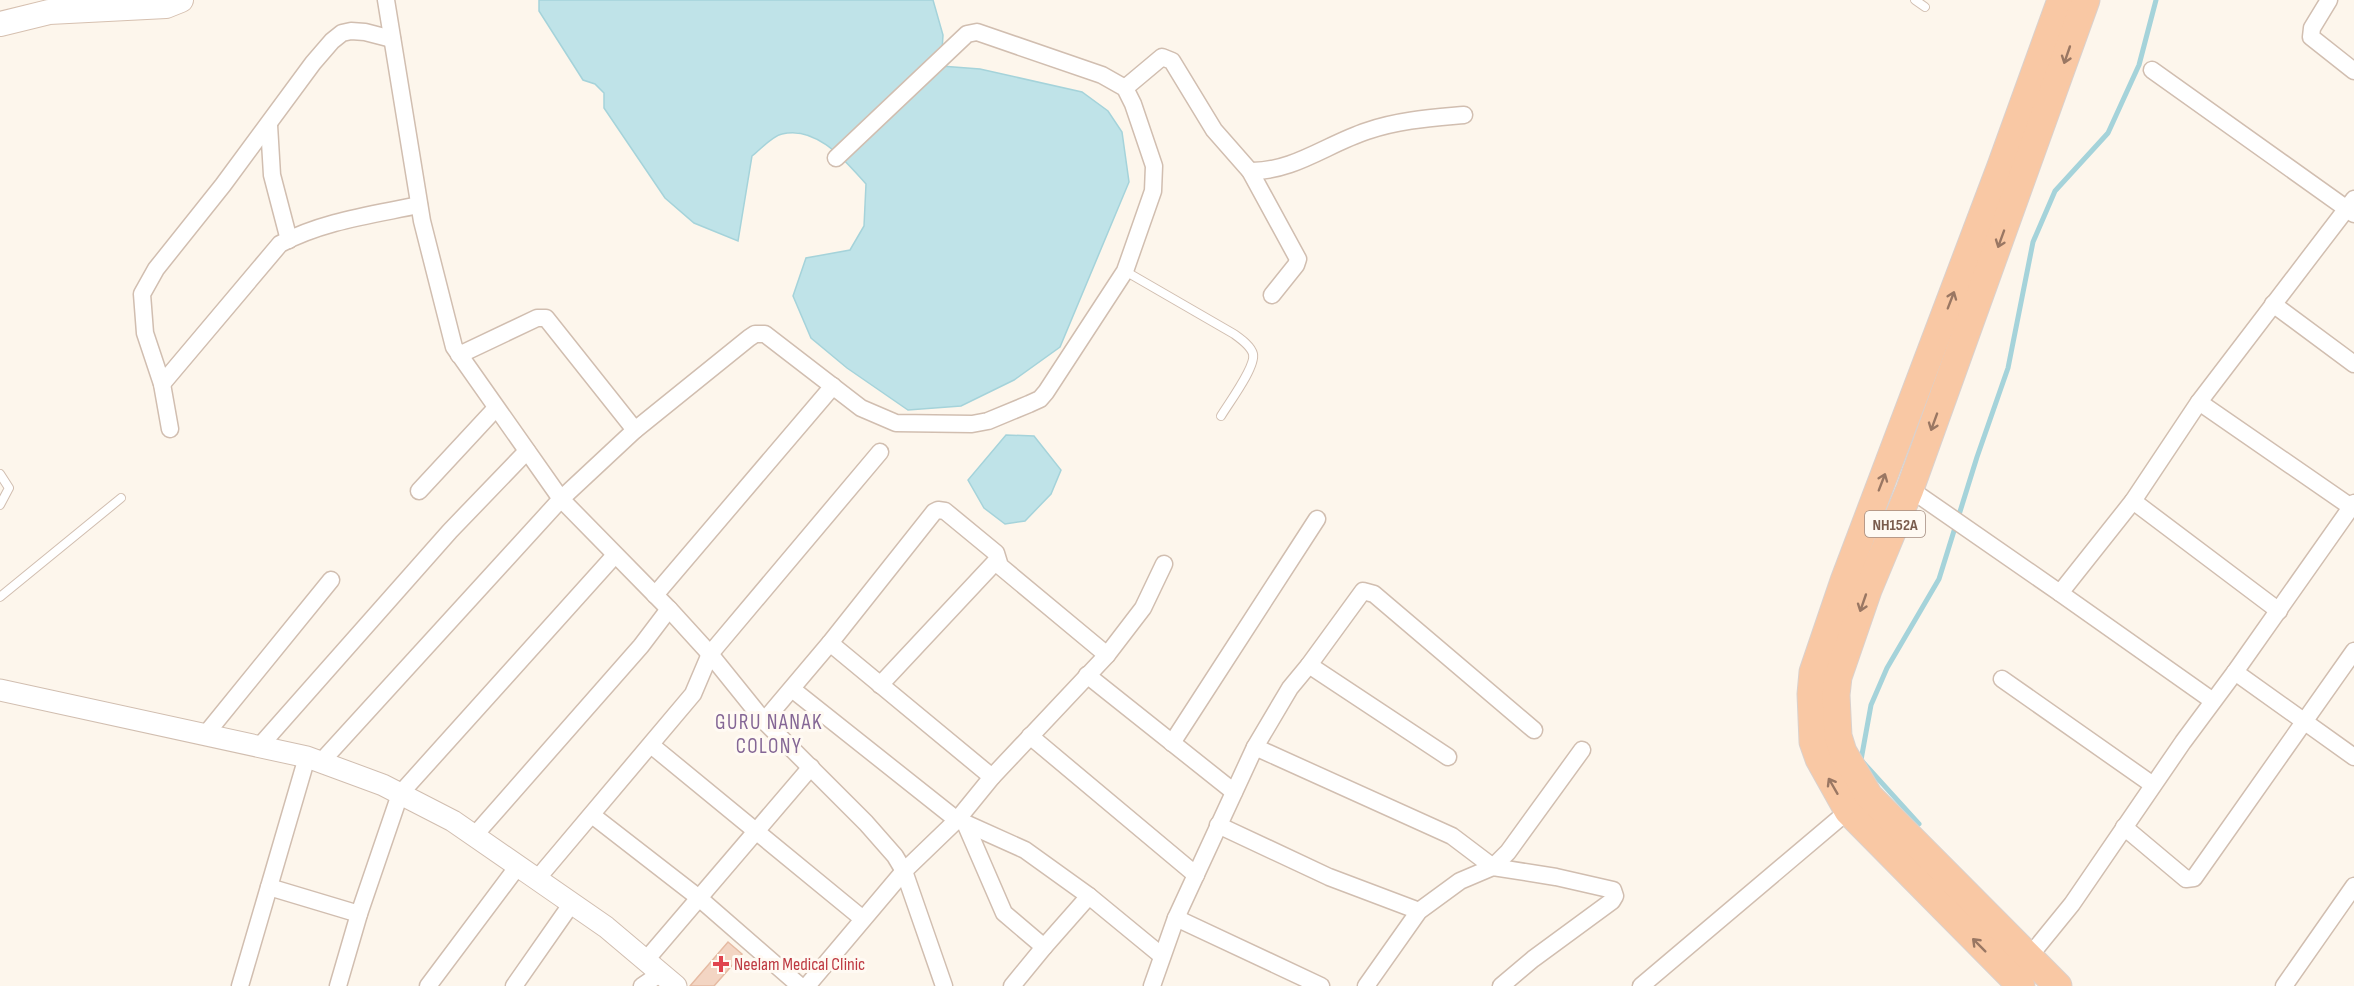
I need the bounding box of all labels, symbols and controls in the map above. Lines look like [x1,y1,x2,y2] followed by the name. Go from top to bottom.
[2060,45,2071,64] one-way arrow
[1995,229,2006,248] one-way arrow
[1946,291,1957,310] one-way arrow
[1928,412,1939,431] one-way arrow
[1877,473,1888,492] one-way arrow
[1865,511,1925,537] road number: NH152A
[1856,593,1867,612] one-way arrow
[715,710,823,759] district label: GURU NANAK COLONY
[1827,778,1839,795] one-way arrow
[1972,937,1987,952] one-way arrow
[734,954,865,975] place label: Neelam Medical Clinic
[712,955,730,973] marker: Neelam Medical Clinic

